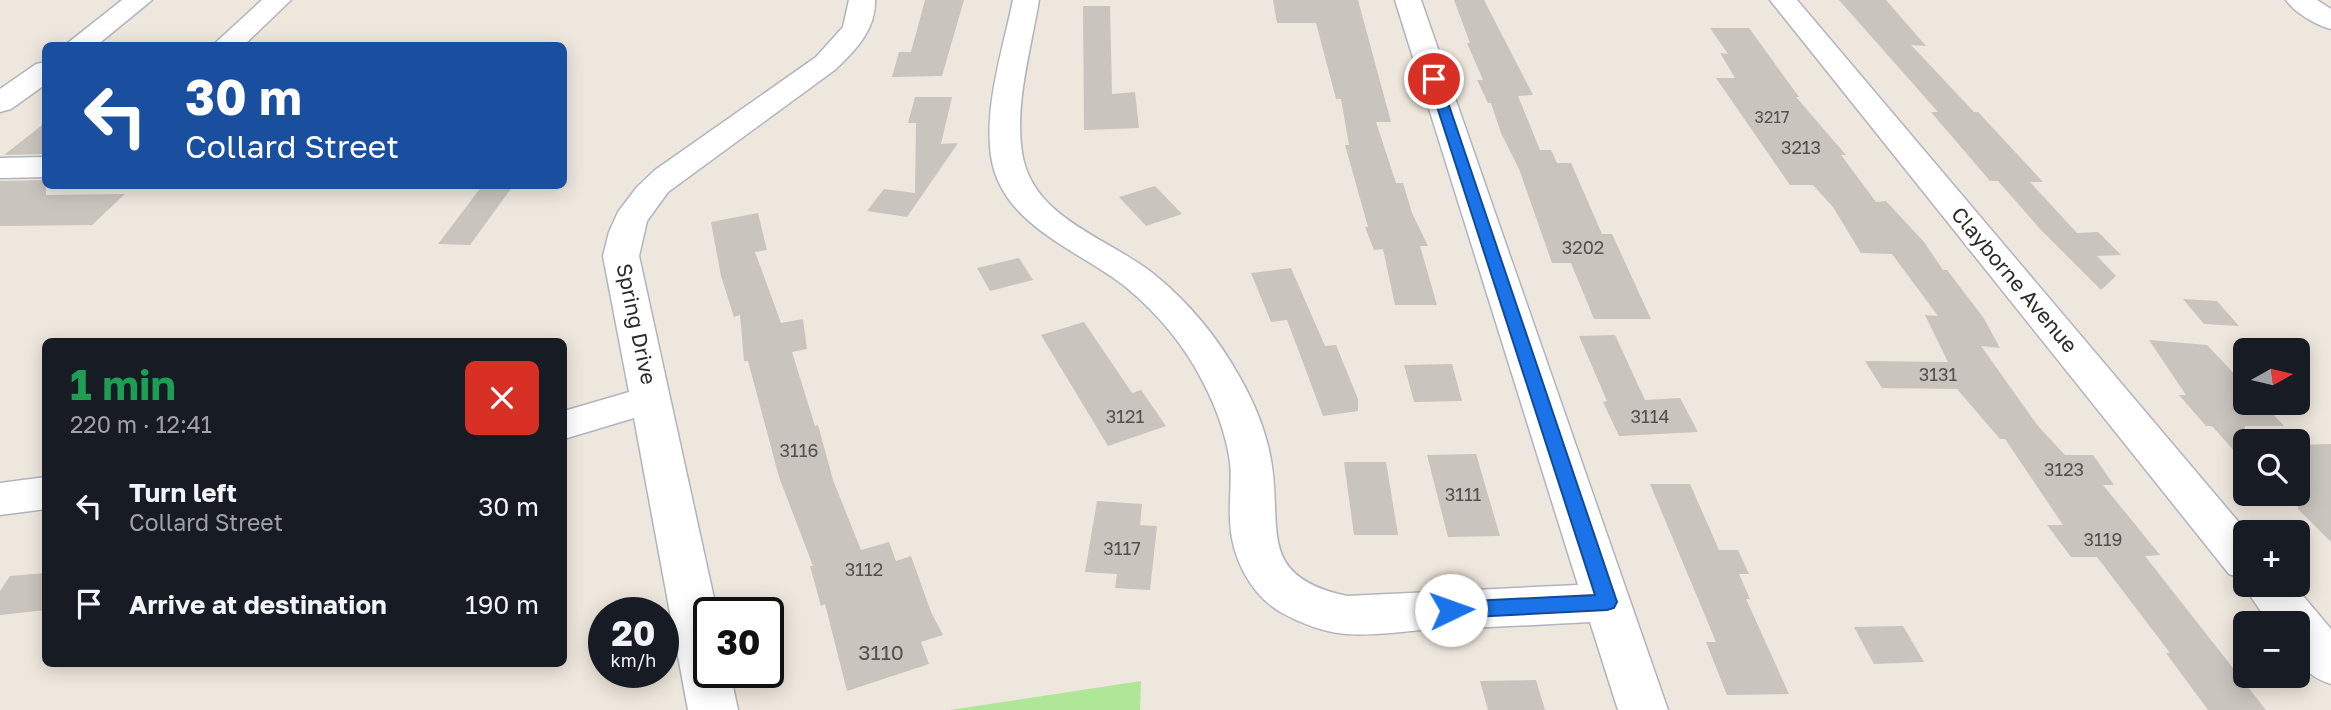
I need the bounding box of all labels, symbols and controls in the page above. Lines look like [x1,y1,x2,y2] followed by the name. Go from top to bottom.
[1404,49,1464,109] pin
[1415,60,1453,98] icon: arrive
[185,67,302,126] text: 30 m
[70,70,161,161] icon: left
[1755,107,1789,127] house number: 3217
[185,127,399,165] text: Collard Street
[1781,136,1821,158] house number: 3213
[1946,201,2083,358] street label: Clayborne Avenue
[1562,236,1604,258] house number: 3202
[611,261,663,387] street label: Spring Drive
[2233,338,2310,415] north arrow
[2233,338,2310,688] map controls
[70,359,176,409] text: 1 min
[465,361,539,435] button: close
[1919,363,1958,385] house number: 3131
[1106,405,1144,427] house number: 3121
[1631,405,1669,427] house number: 3114
[70,410,212,438] text: 220 m · 12:41
[2233,429,2310,506] button: search
[780,439,818,461] house number: 3116
[2044,458,2084,480] house number: 3123
[129,477,237,508] text: Turn left
[1445,483,1482,505] house number: 3111
[70,487,108,525] icon: left
[478,491,539,522] text: 30 m
[129,508,283,536] text: Collard Street
[2233,520,2310,597] button: +
[2084,528,2122,550] house number: 3119
[1103,537,1141,559] house number: 3117
[845,558,883,580] house number: 3112
[1414,573,1488,647] position arrow
[70,585,108,623] icon: arrive
[129,589,387,620] text: Arrive at destination
[465,589,539,620] text: 190 m
[693,597,784,688] speed limit sign: 30
[2233,611,2310,688] button: −
[611,612,656,654] text: 20
[858,639,904,665] house number: 3110
[611,649,656,671] text: km/h

